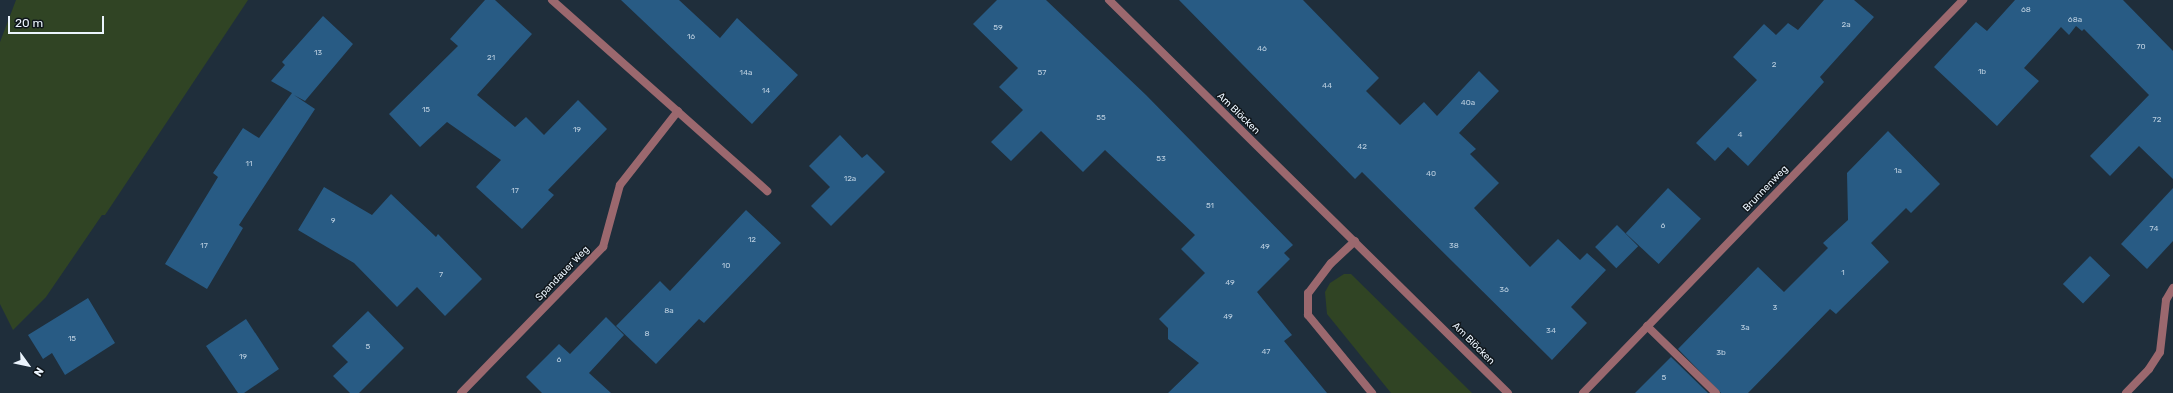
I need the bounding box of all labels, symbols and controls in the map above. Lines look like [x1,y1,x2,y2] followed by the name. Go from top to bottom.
[2021,5,2031,15] house number: 68
[10,8,106,34] scale bar
[2068,15,2082,25] house number: 68a
[15,16,43,30] text: 20 m
[1841,20,1851,30] house number: 2a
[993,23,1003,33] house number: 59
[687,32,695,42] house number: 16
[2136,42,2146,52] house number: 70
[1257,44,1267,54] house number: 46
[314,48,322,58] house number: 13
[487,53,495,63] house number: 21
[1772,60,1776,70] house number: 2
[1978,67,1986,77] house number: 1b
[740,68,752,78] house number: 14a
[1038,68,1046,78] house number: 57
[1322,81,1332,91] house number: 44
[762,86,770,96] house number: 14
[1214,91,1262,137] street label: Am Blöcken
[1461,98,1475,108] house number: 40a
[422,105,430,115] house number: 15
[1096,113,1106,123] house number: 55
[2153,115,2161,125] house number: 72
[573,125,581,135] house number: 19
[1738,130,1742,140] house number: 4
[1357,142,1367,152] house number: 42
[1156,154,1166,164] house number: 53
[246,159,252,169] house number: 11
[1741,163,1791,215] street label: Brunnenweg
[1894,166,1902,176] house number: 1a
[1426,169,1436,179] house number: 40
[844,174,856,184] house number: 12a
[511,186,519,196] house number: 17
[1206,201,1214,211] house number: 51
[331,216,335,226] house number: 9
[1661,221,1665,231] house number: 6
[2150,224,2158,234] house number: 74
[748,235,756,245] house number: 12
[200,241,208,251] house number: 17
[1449,241,1459,251] house number: 38
[1260,242,1270,252] house number: 49
[534,244,592,304] street label: Spandauer Weg
[722,261,730,271] house number: 10
[1841,268,1845,278] house number: 1
[439,270,443,280] house number: 7
[1225,278,1235,288] house number: 49
[1499,285,1509,295] house number: 36
[1773,303,1777,313] house number: 3
[664,306,674,316] house number: 8a
[1223,312,1233,322] house number: 49
[1449,320,1497,368] street label: Am Blöcken
[1740,323,1750,333] house number: 3a
[1546,326,1556,336] house number: 34
[644,329,650,339] house number: 8
[68,334,76,344] house number: 15
[366,342,370,352] house number: 5
[8,345,48,385] north arrow
[1262,347,1270,357] house number: 47
[1716,348,1726,358] house number: 3b
[239,352,247,362] house number: 19
[557,355,561,365] house number: 6
[31,365,46,379] text: N
[1662,373,1666,383] house number: 5

